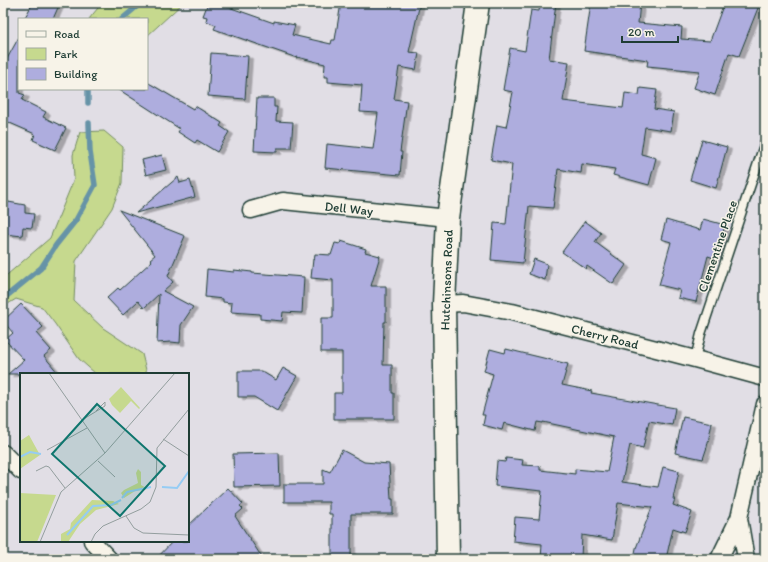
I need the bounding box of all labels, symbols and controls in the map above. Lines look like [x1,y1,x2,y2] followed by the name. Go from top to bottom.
[18,18,148,90] legend
[622,18,678,44] scale bar
[628,25,655,39] text: 20 m
[54,27,80,41] text: Road
[54,47,78,61] text: Park
[54,67,98,81] text: Building
[324,198,374,219] street label: Dell Way
[695,198,740,294] street label: Clementine Place
[437,229,456,331] street label: Hutchinsons Road
[570,321,640,352] street label: Cherry Road
[20,373,189,542] inset map

